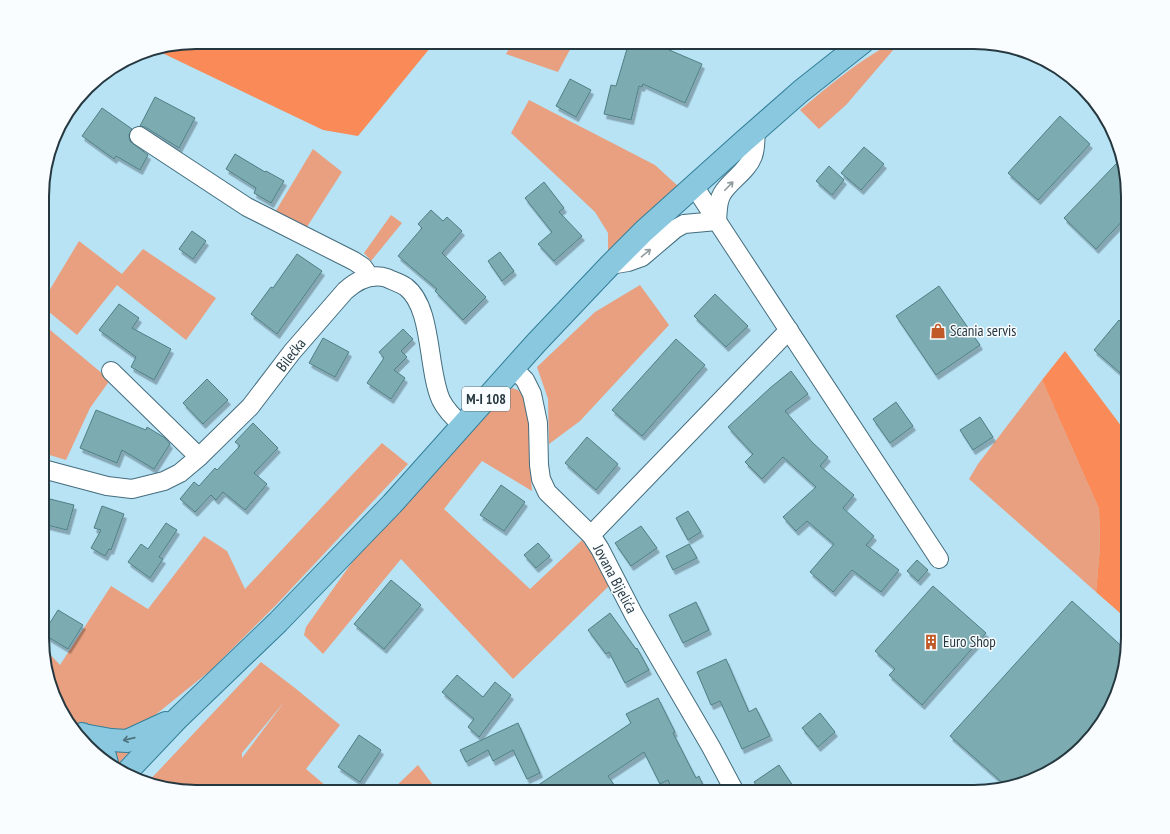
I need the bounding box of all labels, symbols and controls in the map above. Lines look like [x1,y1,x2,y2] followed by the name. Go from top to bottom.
[724,181,734,191] one-way arrow
[641,249,652,258] one-way arrow
[950,321,1016,340] place label: Scania servis
[929,322,947,340] shop icon: Scania servis
[272,334,310,375] street label: Bilećka
[462,387,510,411] road number: M-I 108
[589,540,642,617] street label: Jovana Bijelića
[943,632,996,651] place label: Euro Shop
[922,633,940,651] building icon: Euro Shop
[123,735,136,743] one-way arrow

